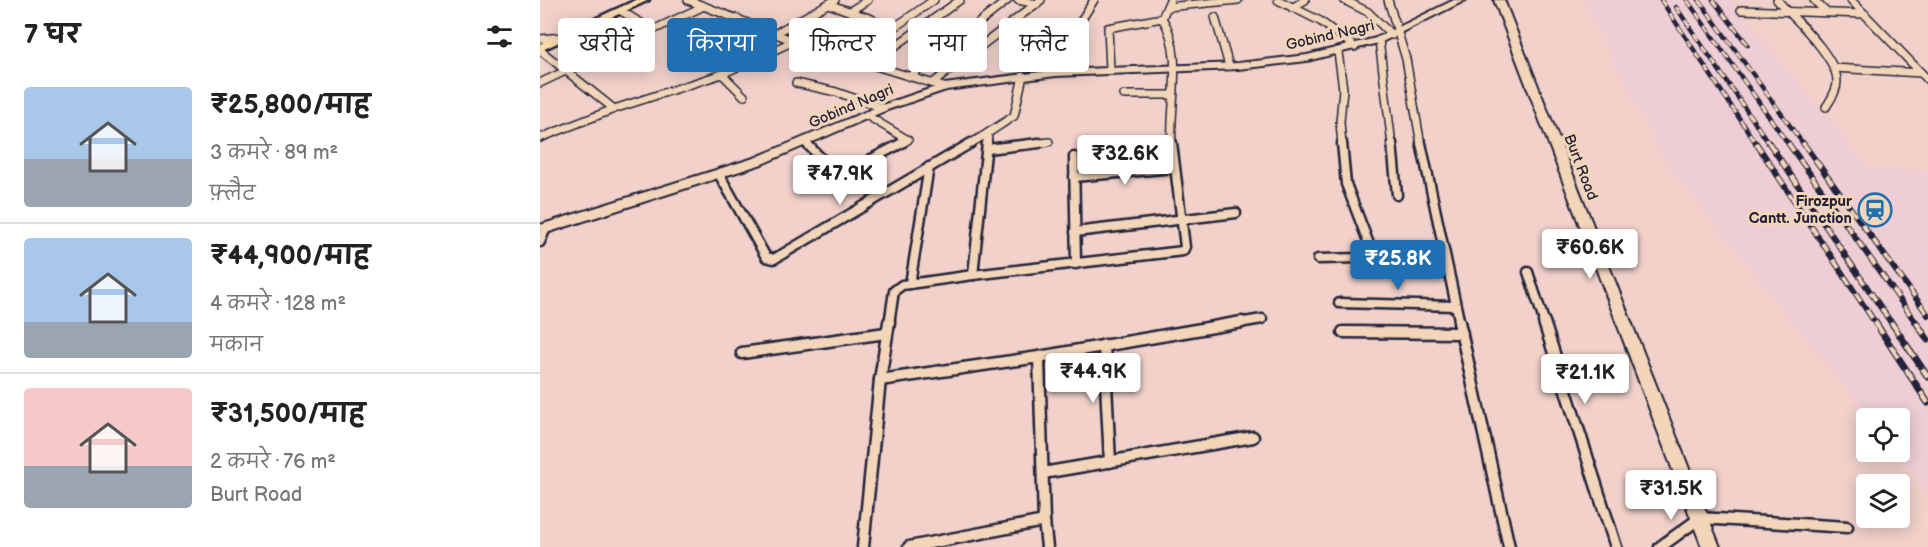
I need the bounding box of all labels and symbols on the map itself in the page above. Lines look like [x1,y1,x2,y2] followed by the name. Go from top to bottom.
[1284,16,1376,55] street label: Gobind Nagri
[806,80,896,133] street label: Gobind Nagri
[1559,132,1602,203] street label: Burt Road
[1076,135,1174,186] pin: ₹32.6K
[791,155,889,206] pin: ₹47.9K
[1749,192,1853,228] place label: Firozpur Cantt. Junction
[1857,192,1893,228] station icon: Firozpur Cantt. Junction
[1541,229,1639,280] pin: ₹60.6K
[1349,240,1447,291] pin: ₹25.8K
[1044,353,1142,404] pin: ₹44.9K
[1536,354,1634,405] pin: ₹21.1K
[1622,470,1720,521] pin: ₹31.5K

